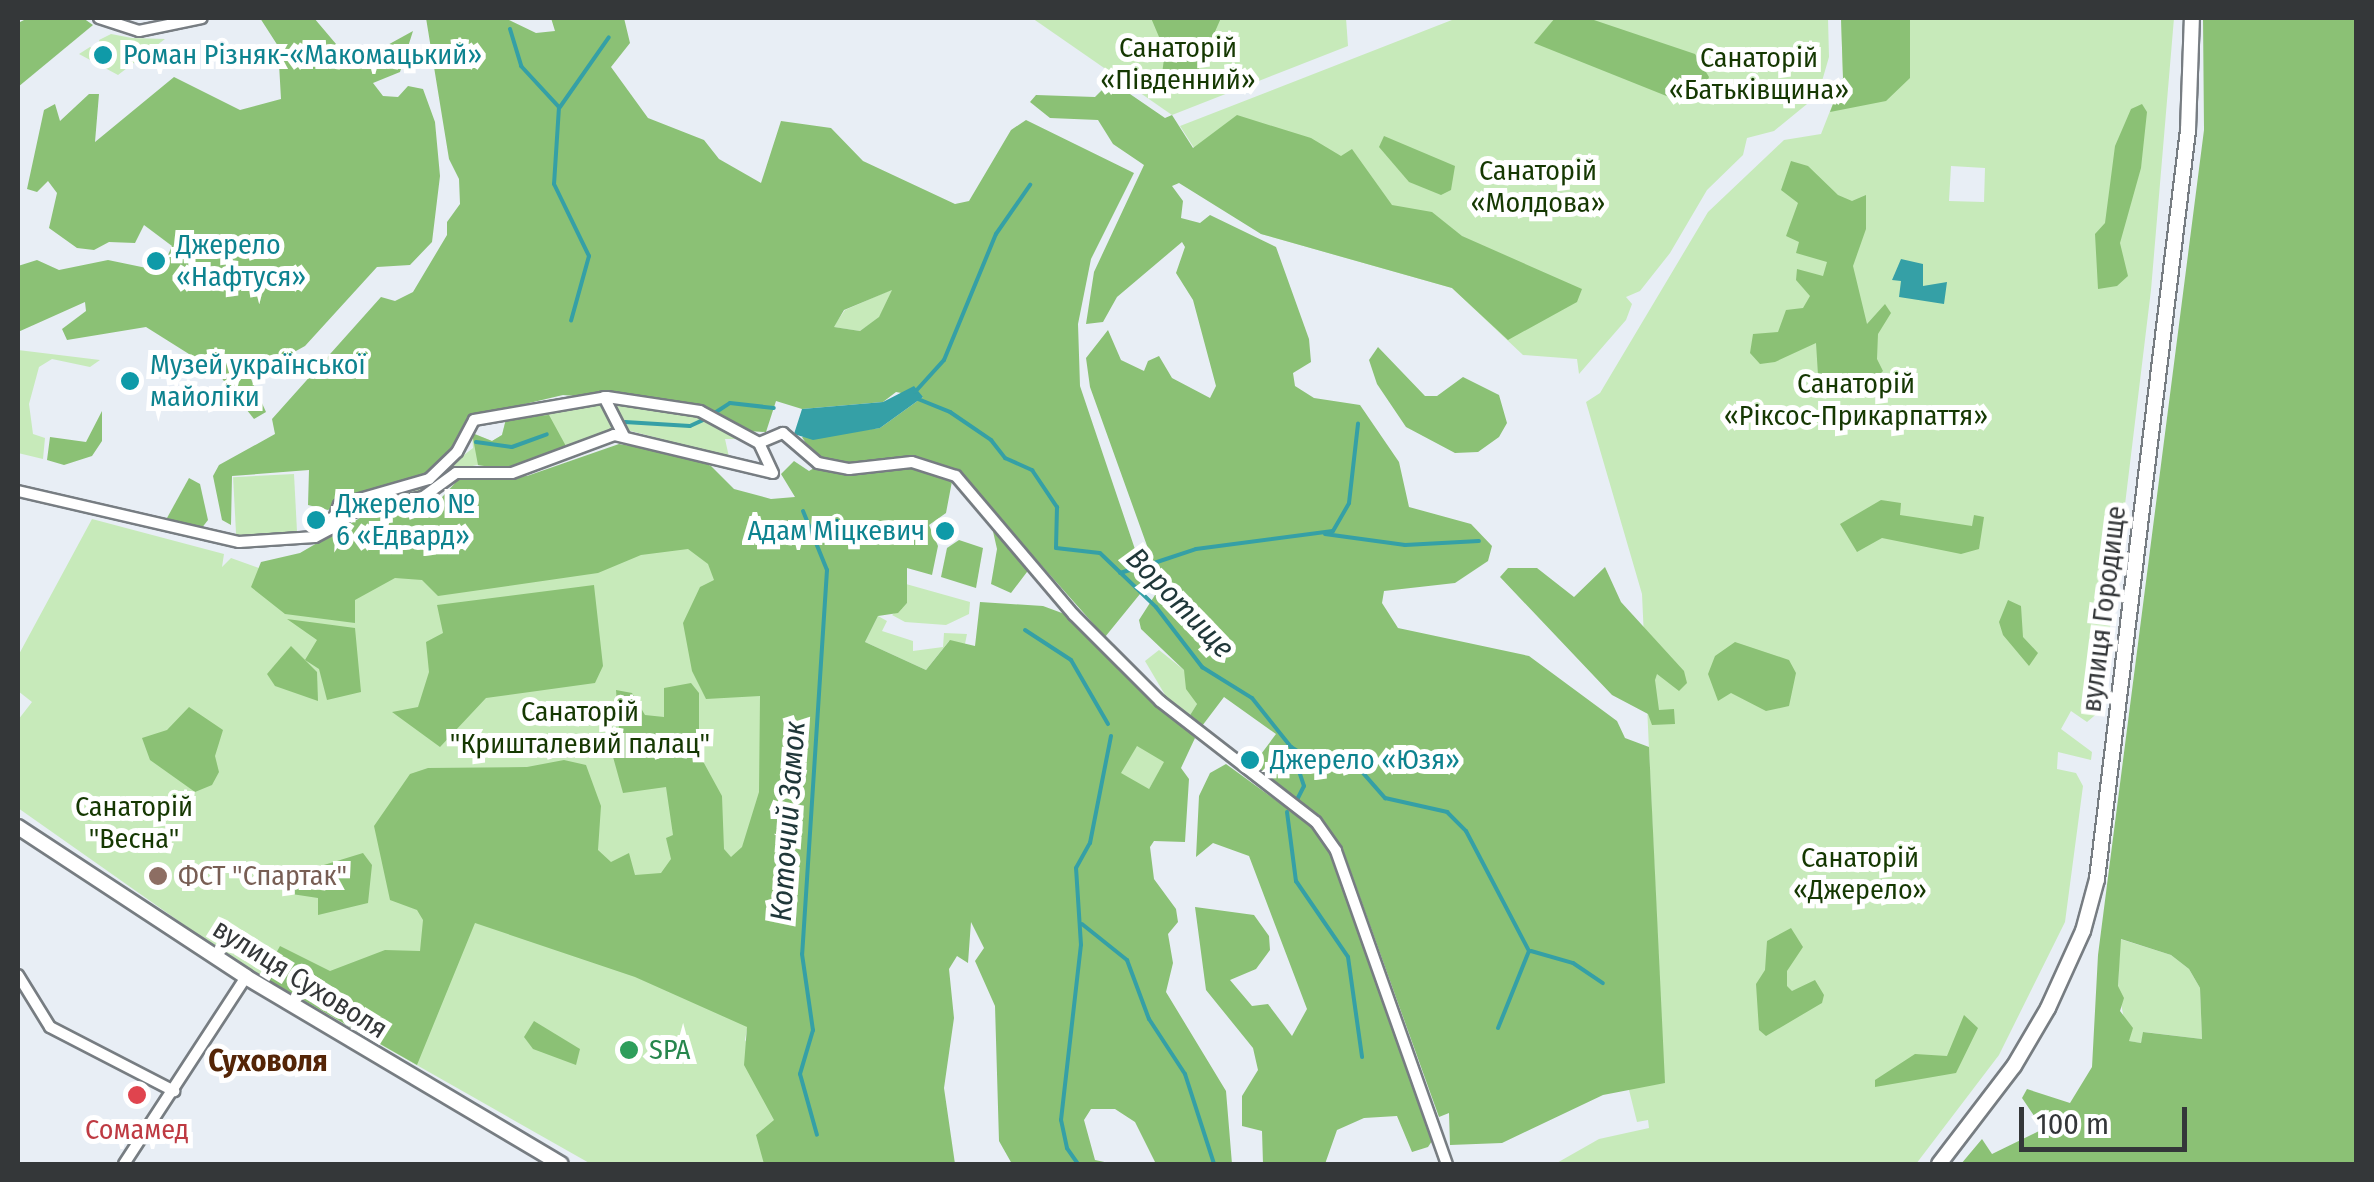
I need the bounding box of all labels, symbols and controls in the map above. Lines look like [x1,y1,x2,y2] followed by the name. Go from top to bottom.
[1100,31,1256,97] park label: Санаторій «Південний»
[123,38,482,72] place label: Роман Різняк-«Макомацький»
[1669,41,1849,107] park label: Санаторій «Батьківщина»
[92,44,114,66] marker: Роман Різняк-«Макомацький»
[1470,154,1606,220] park label: Санаторій «Молдова»
[176,228,306,294] place label: Джерело «Нафтуся»
[145,250,167,272] marker: Джерело «Нафтуся»
[150,348,366,414] place label: Музей української майоліки
[1724,367,1988,433] park label: Санаторій «Ріксос-Прикарпаття»
[119,370,141,392] marker: Музей української майоліки
[336,487,475,553] place label: Джерело № 6 «Едвард»
[2075,504,2133,714] street label: вулиця Городище
[305,509,327,531] marker: Джерело № 6 «Едвард»
[747,514,925,548] place label: Адам Міцкевич
[934,520,956,542] marker: Адам Міцкевич
[1119,540,1241,666] water label: Воротище
[450,695,710,761] park label: Санаторій "Кришталевий палац"
[763,719,813,923] water label: Коточий Замок
[1270,743,1460,777] place label: Джерело «Юзя»
[1239,749,1261,771] marker: Джерело «Юзя»
[75,790,193,856] park label: Санаторій "Весна"
[1793,841,1927,907] park label: Санаторій «Джерело»
[178,859,347,893] place label: ФСТ "Спартак"
[147,865,169,887] marker: ФСТ "Спартак"
[207,912,393,1046] street label: вулиця Суховоля
[649,1033,691,1067] place label: SPA
[618,1039,640,1061] marker: SPA
[208,1043,328,1079] district label: Суховоля
[124,1082,150,1108] marker: Сомамед
[2024,1087,2192,1149] scale bar
[2036,1106,2109,1142] text: 100 m
[85,1113,189,1147] place label: Сомамед

